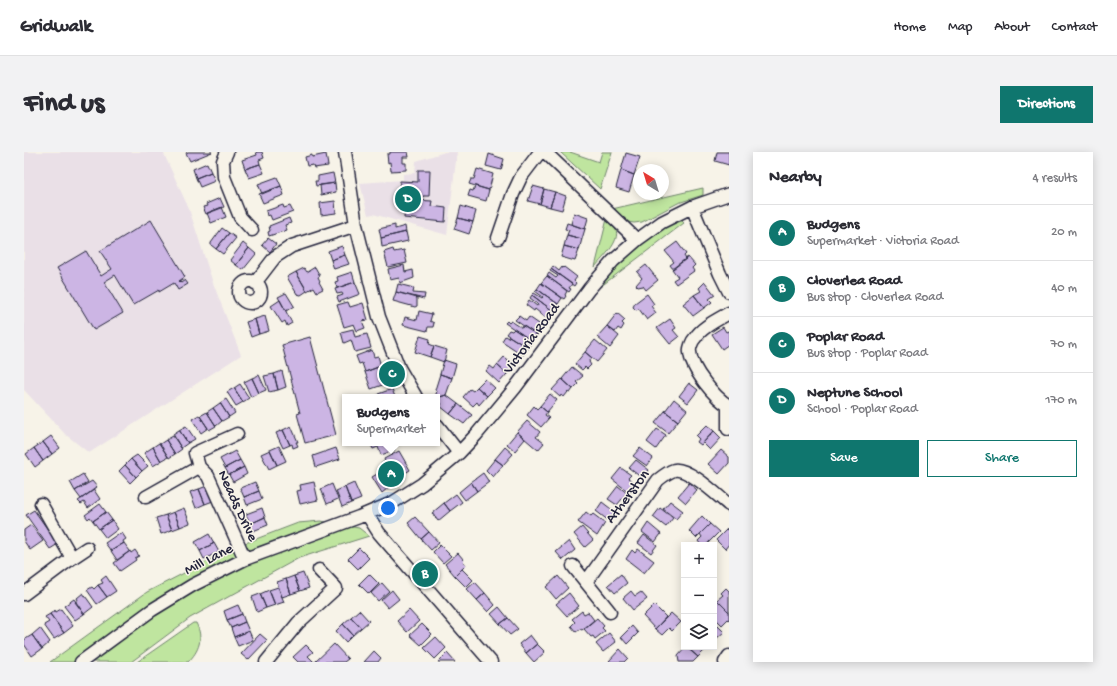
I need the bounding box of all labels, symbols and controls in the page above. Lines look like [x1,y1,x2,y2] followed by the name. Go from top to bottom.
[20,16,92,39] text: Gridwalk
[894,19,926,36] text: Home
[948,19,972,36] text: Map
[994,19,1030,36] text: About
[1052,19,1097,36] text: Contact
[1000,86,1093,123] button: Directions
[24,88,104,121] text: Find us
[633,164,669,200] north arrow
[769,168,822,188] text: Nearby
[1033,171,1077,186] text: 4 results
[395,184,421,214] pin: D
[807,216,859,234] text: Budgens
[778,225,786,240] text: A
[1051,225,1077,240] text: 20 m
[807,234,959,249] text: Supermarket · Victoria Road
[807,272,902,290] text: Cloverlea Road
[779,281,785,296] text: B
[1051,281,1077,296] text: 40 m
[807,290,943,305] text: Bus stop · Cloverlea Road
[499,299,565,379] street label: Victoria Road
[807,328,884,346] text: Poplar Road
[778,337,786,352] text: C
[1051,337,1077,352] text: 70 m
[807,346,928,361] text: Bus stop · Poplar Road
[379,359,405,389] pin: C
[807,384,903,402] text: Neptune School
[778,393,786,408] text: D
[1045,393,1077,408] text: 170 m
[342,394,440,446] popup
[807,402,918,417] text: School · Poplar Road
[357,404,409,422] text: Budgens
[357,422,425,437] text: Supermarket
[769,440,919,477] button: Save
[927,440,1077,477] button: Share
[378,459,404,489] pin: A
[602,467,654,527] street label: Atherston
[213,468,261,545] street label: Neads Drive
[378,498,398,518] your location
[182,540,237,580] street label: Mill Lane
[681,542,717,650] map controls
[681,542,717,578] button: +
[412,559,438,589] pin: B
[681,578,717,614] button: −
[681,614,717,650] button: layers

